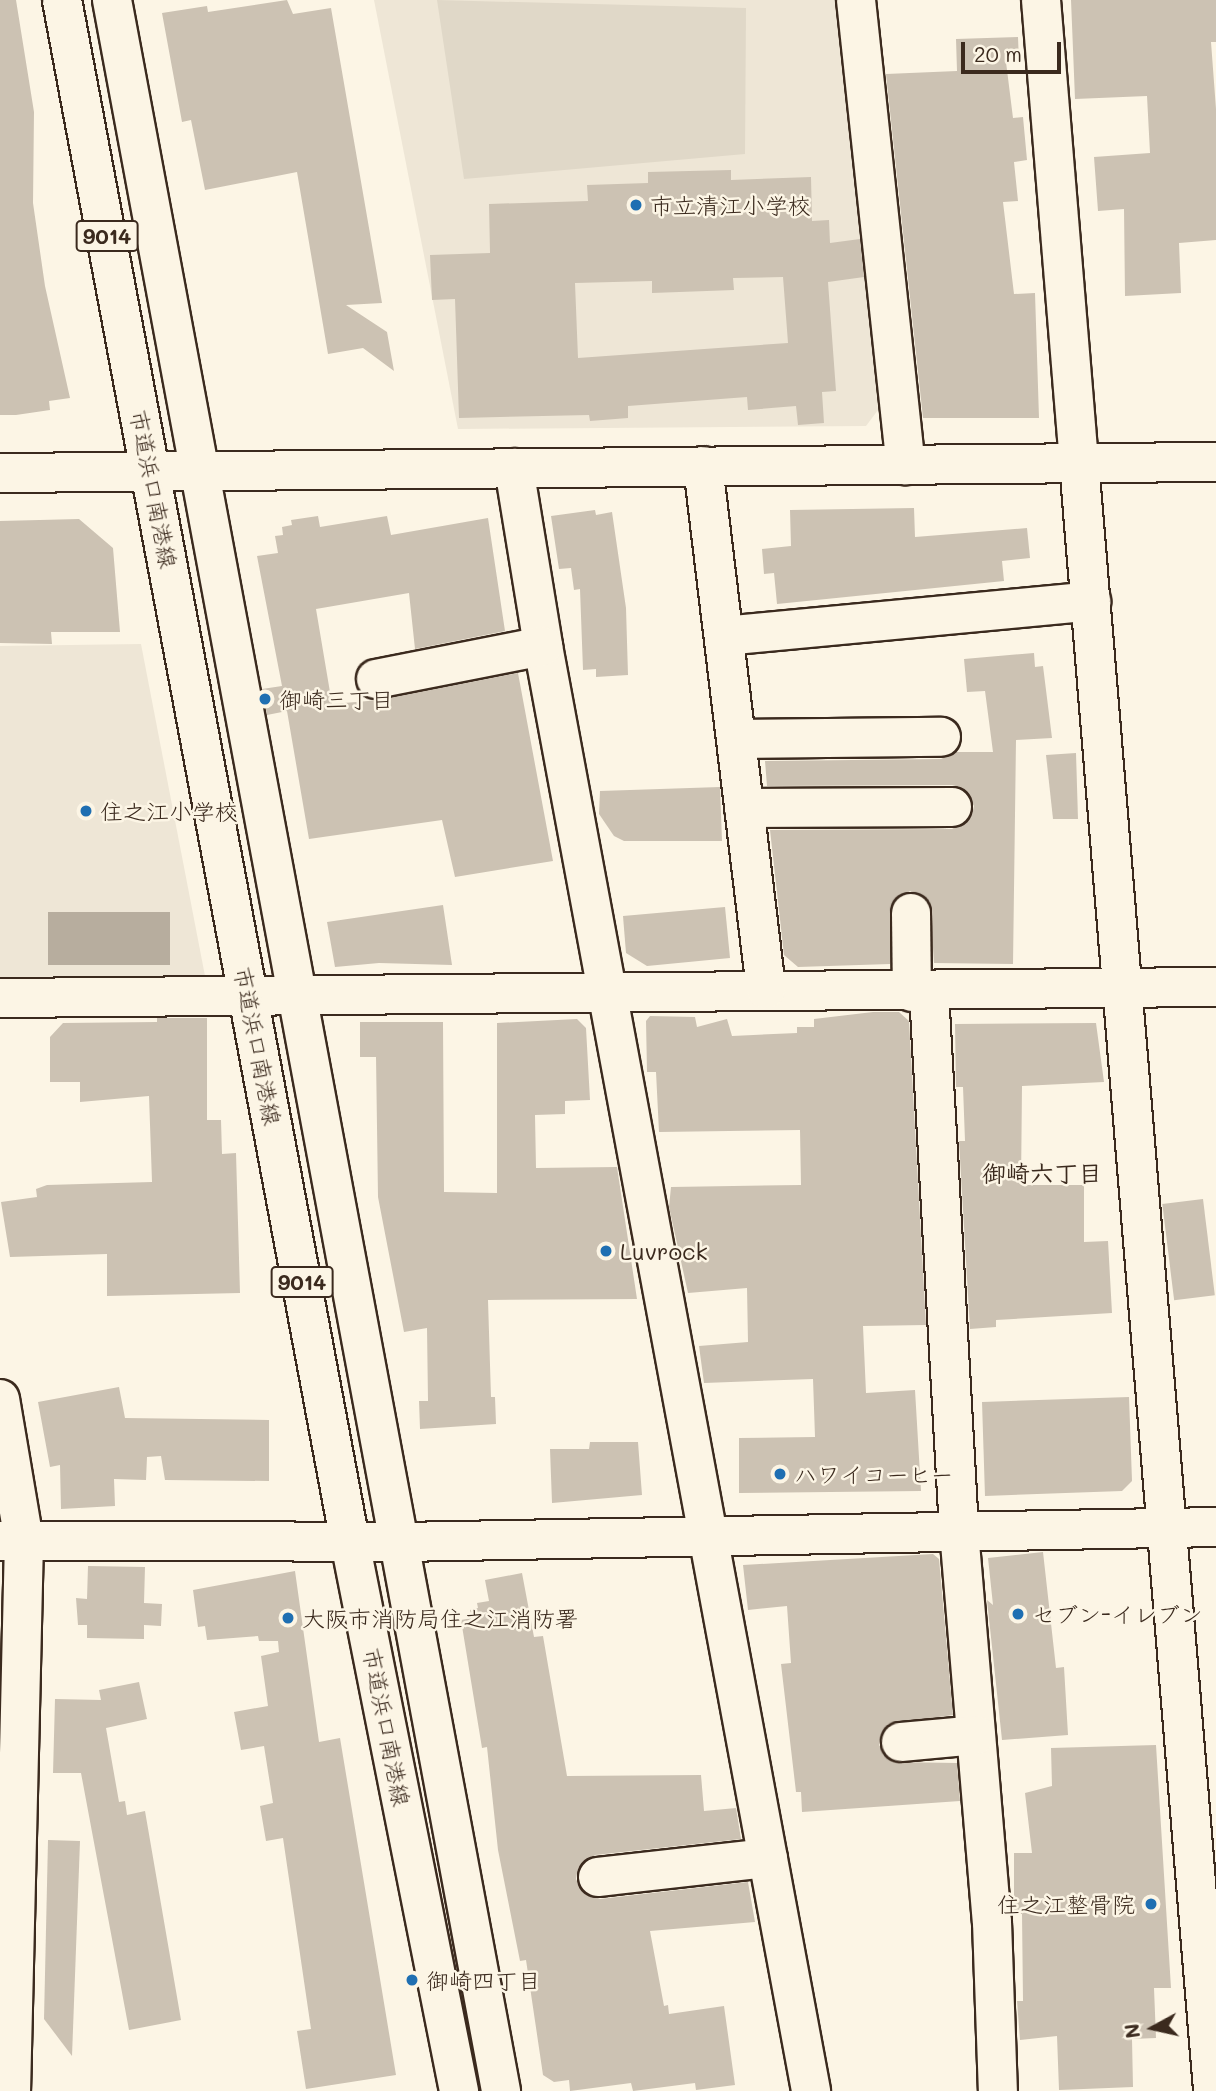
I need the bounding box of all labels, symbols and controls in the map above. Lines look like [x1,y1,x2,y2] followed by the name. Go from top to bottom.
[964,28,1064,72] scale bar
[974,40,1022,67] text: 20 m
[650,191,811,219] place label: 市立清江小学校
[628,197,644,213] marker: 市立清江小学校
[76,218,138,254] road number: 9014
[125,407,183,571] street label: 市道浜口南港線
[279,685,394,713] place label: 御崎三丁目
[257,691,273,707] marker: 御崎三丁目
[100,797,238,825] place label: 住之江小学校
[78,803,94,819] marker: 住之江小学校
[229,964,287,1128] street label: 市道浜口南港線
[982,1159,1102,1187] district label: 御崎六丁目
[620,1237,708,1265] place label: Luvrock
[598,1243,614,1259] marker: Luvrock
[270,1264,334,1300] road number: 9014
[794,1460,954,1488] place label: ハワイコーヒー
[772,1466,788,1482] marker: ハワイコーヒー
[1032,1600,1203,1628] place label: セブン-イレブン
[302,1604,578,1632] place label: 大阪市消防局住之江消防署
[1010,1606,1026,1622] marker: セブン-イレブン
[280,1610,296,1626] marker: 大阪市消防局住之江消防署
[358,1645,416,1809] street label: 市道浜口南港線
[997,1890,1135,1918] place label: 住之江整骨院
[1141,1894,1161,1914] marker: 住之江整骨院
[426,1966,541,1994] place label: 御崎四丁目
[404,1972,420,1988] marker: 御崎四丁目
[1118,1993,1188,2063] north arrow
[1118,2022,1145,2040] text: N

